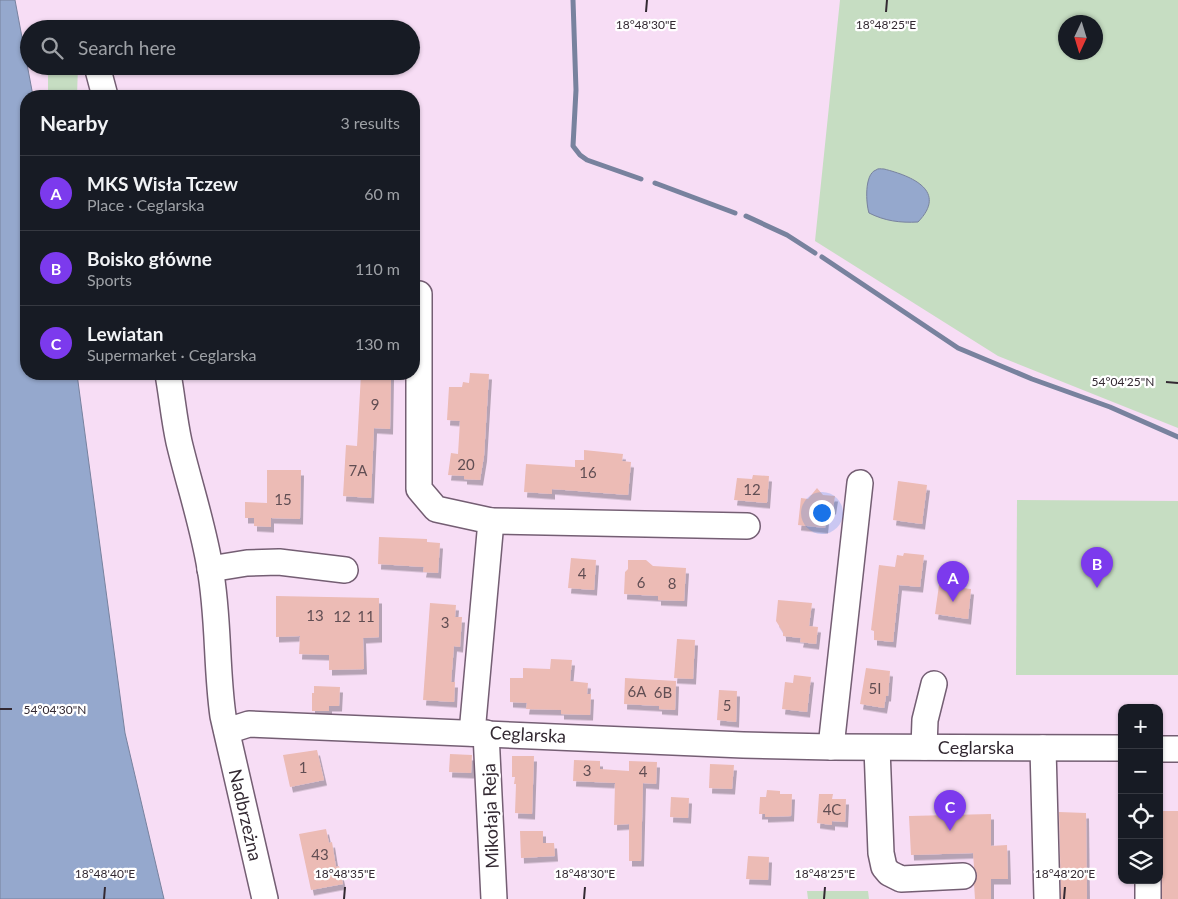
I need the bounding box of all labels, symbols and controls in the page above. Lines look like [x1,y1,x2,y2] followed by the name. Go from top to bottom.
[1058,15,1103,60] north arrow
[616,17,676,32] text: 18°48'30"E
[856,17,916,32] text: 18°48'25"E
[20,20,420,75] search box
[38,34,66,62] icon: search
[78,36,176,59] text: Search here
[40,110,108,135] text: Nearby
[340,113,400,132] text: 3 results
[87,172,238,195] text: MKS Wisła Tczew
[50,184,62,203] text: A
[364,184,400,203] text: 60 m
[87,195,204,214] text: Place · Ceglarska
[87,247,212,270] text: Boisko główne
[51,259,61,278] text: B
[355,259,400,278] text: 110 m
[87,270,132,289] text: Sports
[87,322,163,345] text: Lewiatan
[51,334,61,353] text: C
[355,334,400,353] text: 130 m
[87,345,257,364] text: Supermarket · Ceglarska
[1092,374,1154,389] text: 54°04'25"N
[371,395,379,413] house number: 9
[457,455,475,473] house number: 20
[349,461,368,479] house number: 7A
[579,463,597,481] house number: 16
[743,480,761,498] house number: 12
[274,490,292,508] house number: 15
[809,500,835,526] your location
[1081,547,1113,588] pin: B
[937,561,969,602] pin: A
[578,564,587,582] house number: 4
[637,573,646,591] house number: 6
[668,574,676,592] house number: 8
[306,606,324,624] house number: 13
[333,607,351,625] house number: 12
[357,607,375,625] house number: 11
[441,613,449,631] house number: 3
[869,679,881,697] house number: 5I
[628,682,647,700] house number: 6A
[654,683,672,701] house number: 6B
[723,696,731,714] house number: 5
[24,702,86,717] text: 54°04'30"N
[1118,704,1163,884] map controls
[1118,704,1163,749] button: +
[489,721,567,747] street label: Ceglarska
[938,736,1014,758] street label: Ceglarska
[1118,749,1163,794] button: −
[299,758,307,776] house number: 1
[583,761,591,779] house number: 3
[639,762,648,780] house number: 4
[477,763,503,869] street label: Mikołaja Reja
[225,767,267,863] street label: Nadbrzeżna
[934,790,966,831] pin: C
[1118,794,1163,839] button: locate
[823,800,841,818] house number: 4C
[1118,839,1163,884] button: layers
[311,845,329,863] house number: 43
[75,866,135,881] text: 18°48'40"E
[315,866,375,881] text: 18°48'35"E
[555,866,615,881] text: 18°48'30"E
[795,866,855,881] text: 18°48'25"E
[1035,866,1095,881] text: 18°48'20"E

